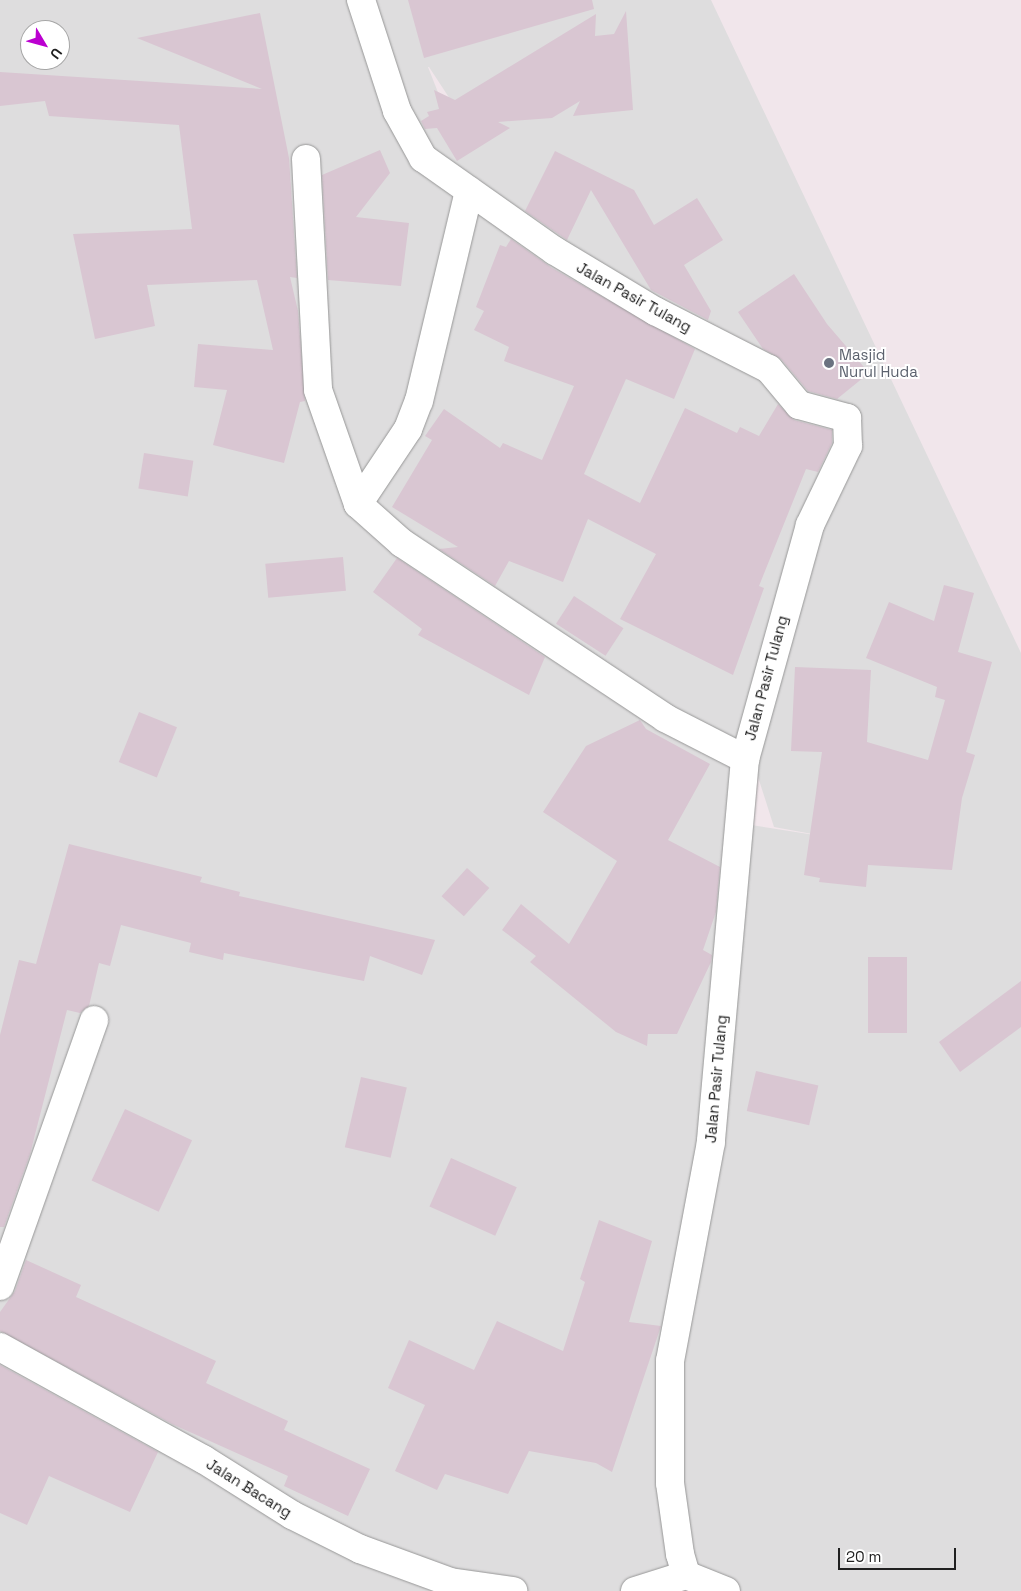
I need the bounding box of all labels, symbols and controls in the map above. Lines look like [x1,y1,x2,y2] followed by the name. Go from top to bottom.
[20,20,70,70] north arrow
[46,44,66,63] text: U
[573,258,695,336] street label: Jalan Pasir Tulang
[839,345,918,380] place label: Masjid Nurul Huda
[823,357,835,369] marker: Masjid Nurul Huda
[741,613,791,743] street label: Jalan Pasir Tulang
[701,1014,731,1144] street label: Jalan Pasir Tulang
[203,1455,295,1521] street label: Jalan Bacang
[841,1538,958,1570] scale bar
[846,1547,881,1566] text: 20 m

